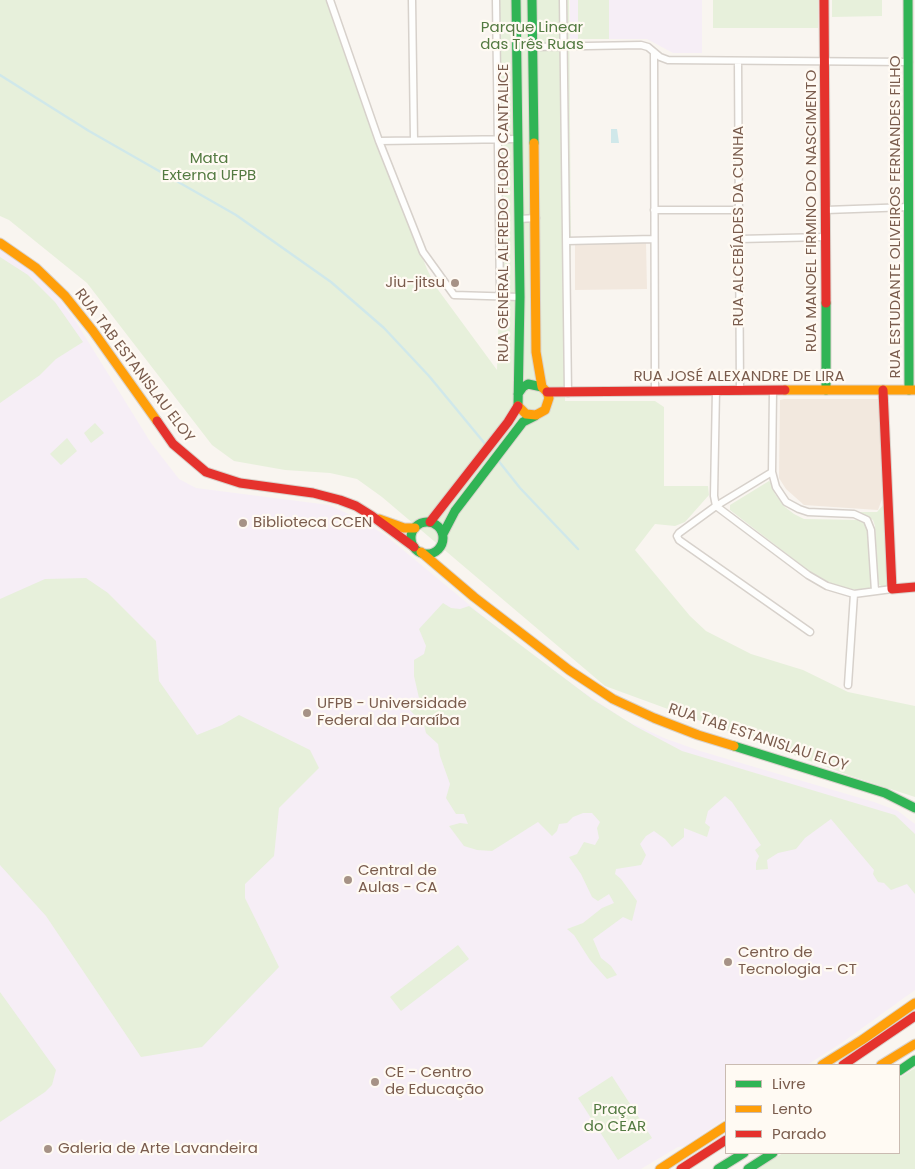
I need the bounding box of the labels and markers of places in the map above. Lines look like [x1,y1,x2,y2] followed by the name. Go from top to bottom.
[385,274,445,292] place label: Jiu-jitsu
[449,277,461,289] marker: Jiu-jitsu
[253,514,372,532] place label: Biblioteca CCEN
[237,517,249,529] marker: Biblioteca CCEN
[317,695,467,730] place label: UFPB - Universidade Federal da Paraíba
[301,707,313,719] marker: UFPB - Universidade Federal da Paraíba
[358,862,437,897] place label: Central de Aulas - CA
[342,874,354,886] marker: Central de Aulas - CA
[738,944,857,979] place label: Centro de Tecnologia - CT
[722,956,734,968] marker: Centro de Tecnologia - CT
[385,1064,484,1099] place label: CE - Centro de Educação
[369,1076,381,1088] marker: CE - Centro de Educação
[58,1140,258,1158] place label: Galeria de Arte Lavandeira
[42,1143,54,1155] marker: Galeria de Arte Lavandeira

